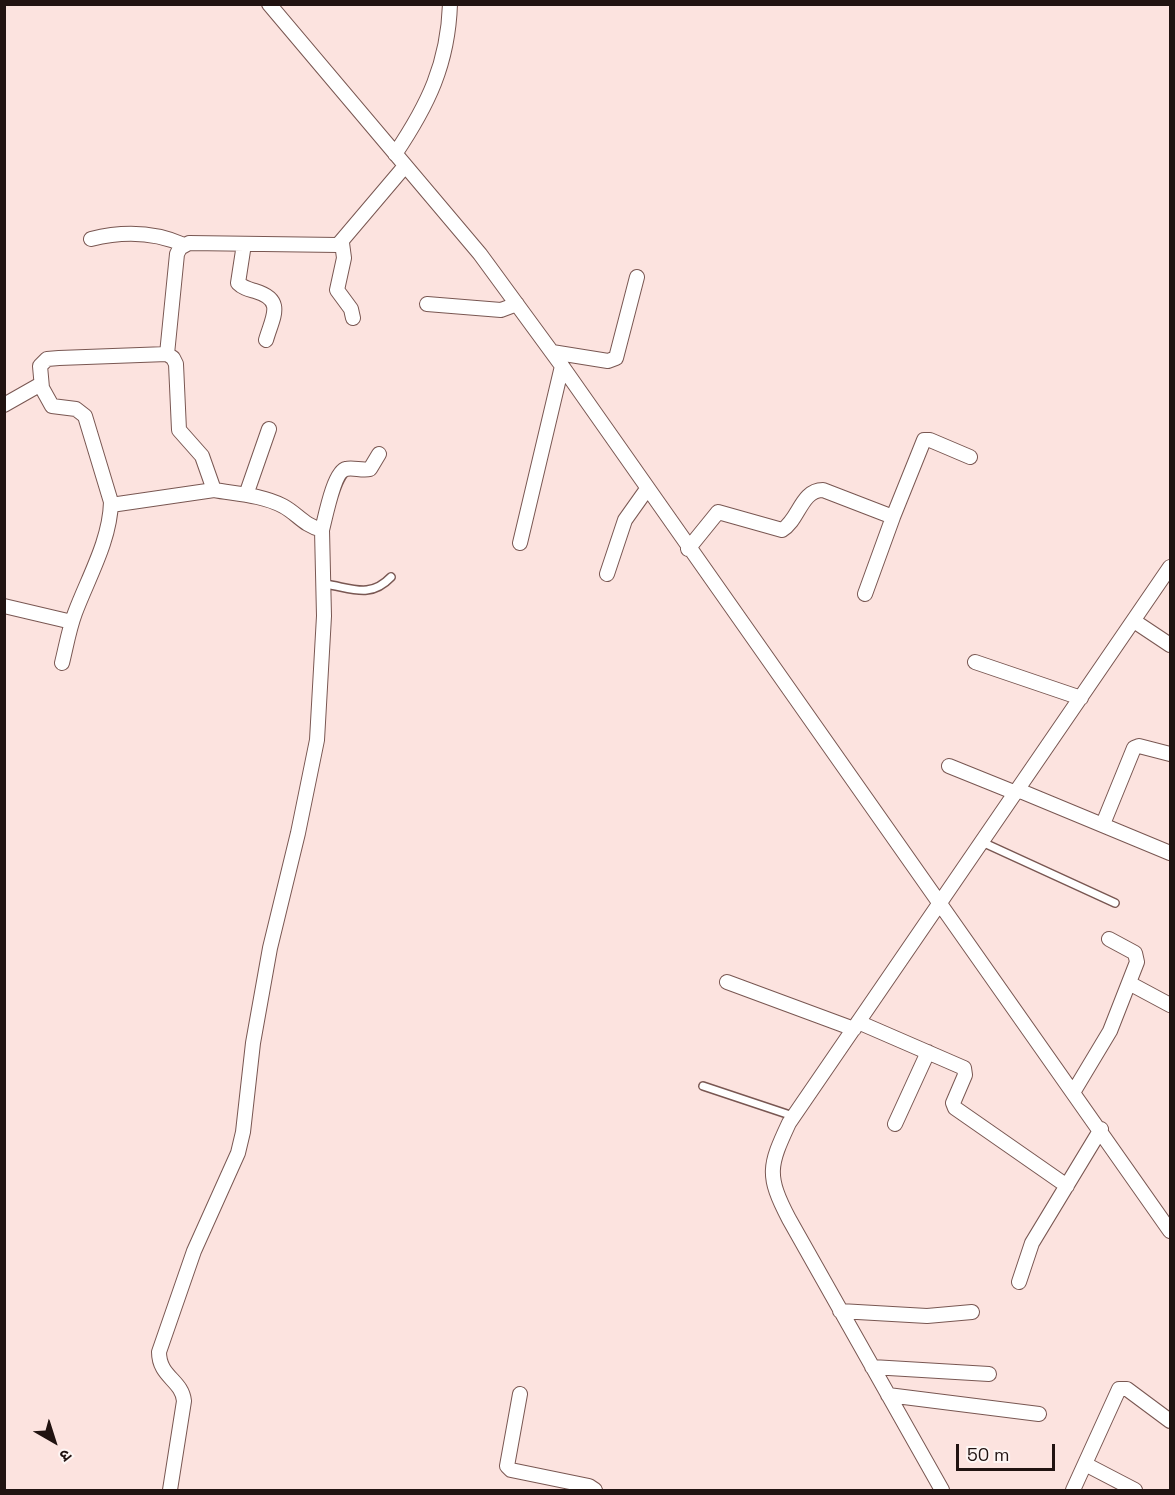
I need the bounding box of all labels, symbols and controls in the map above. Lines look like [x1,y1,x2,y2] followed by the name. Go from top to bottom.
[24,1411,84,1471] north arrow
[959,1432,1058,1470] scale bar
[967,1443,1009,1466] text: 50 m
[55,1444,76,1466] text: उ

